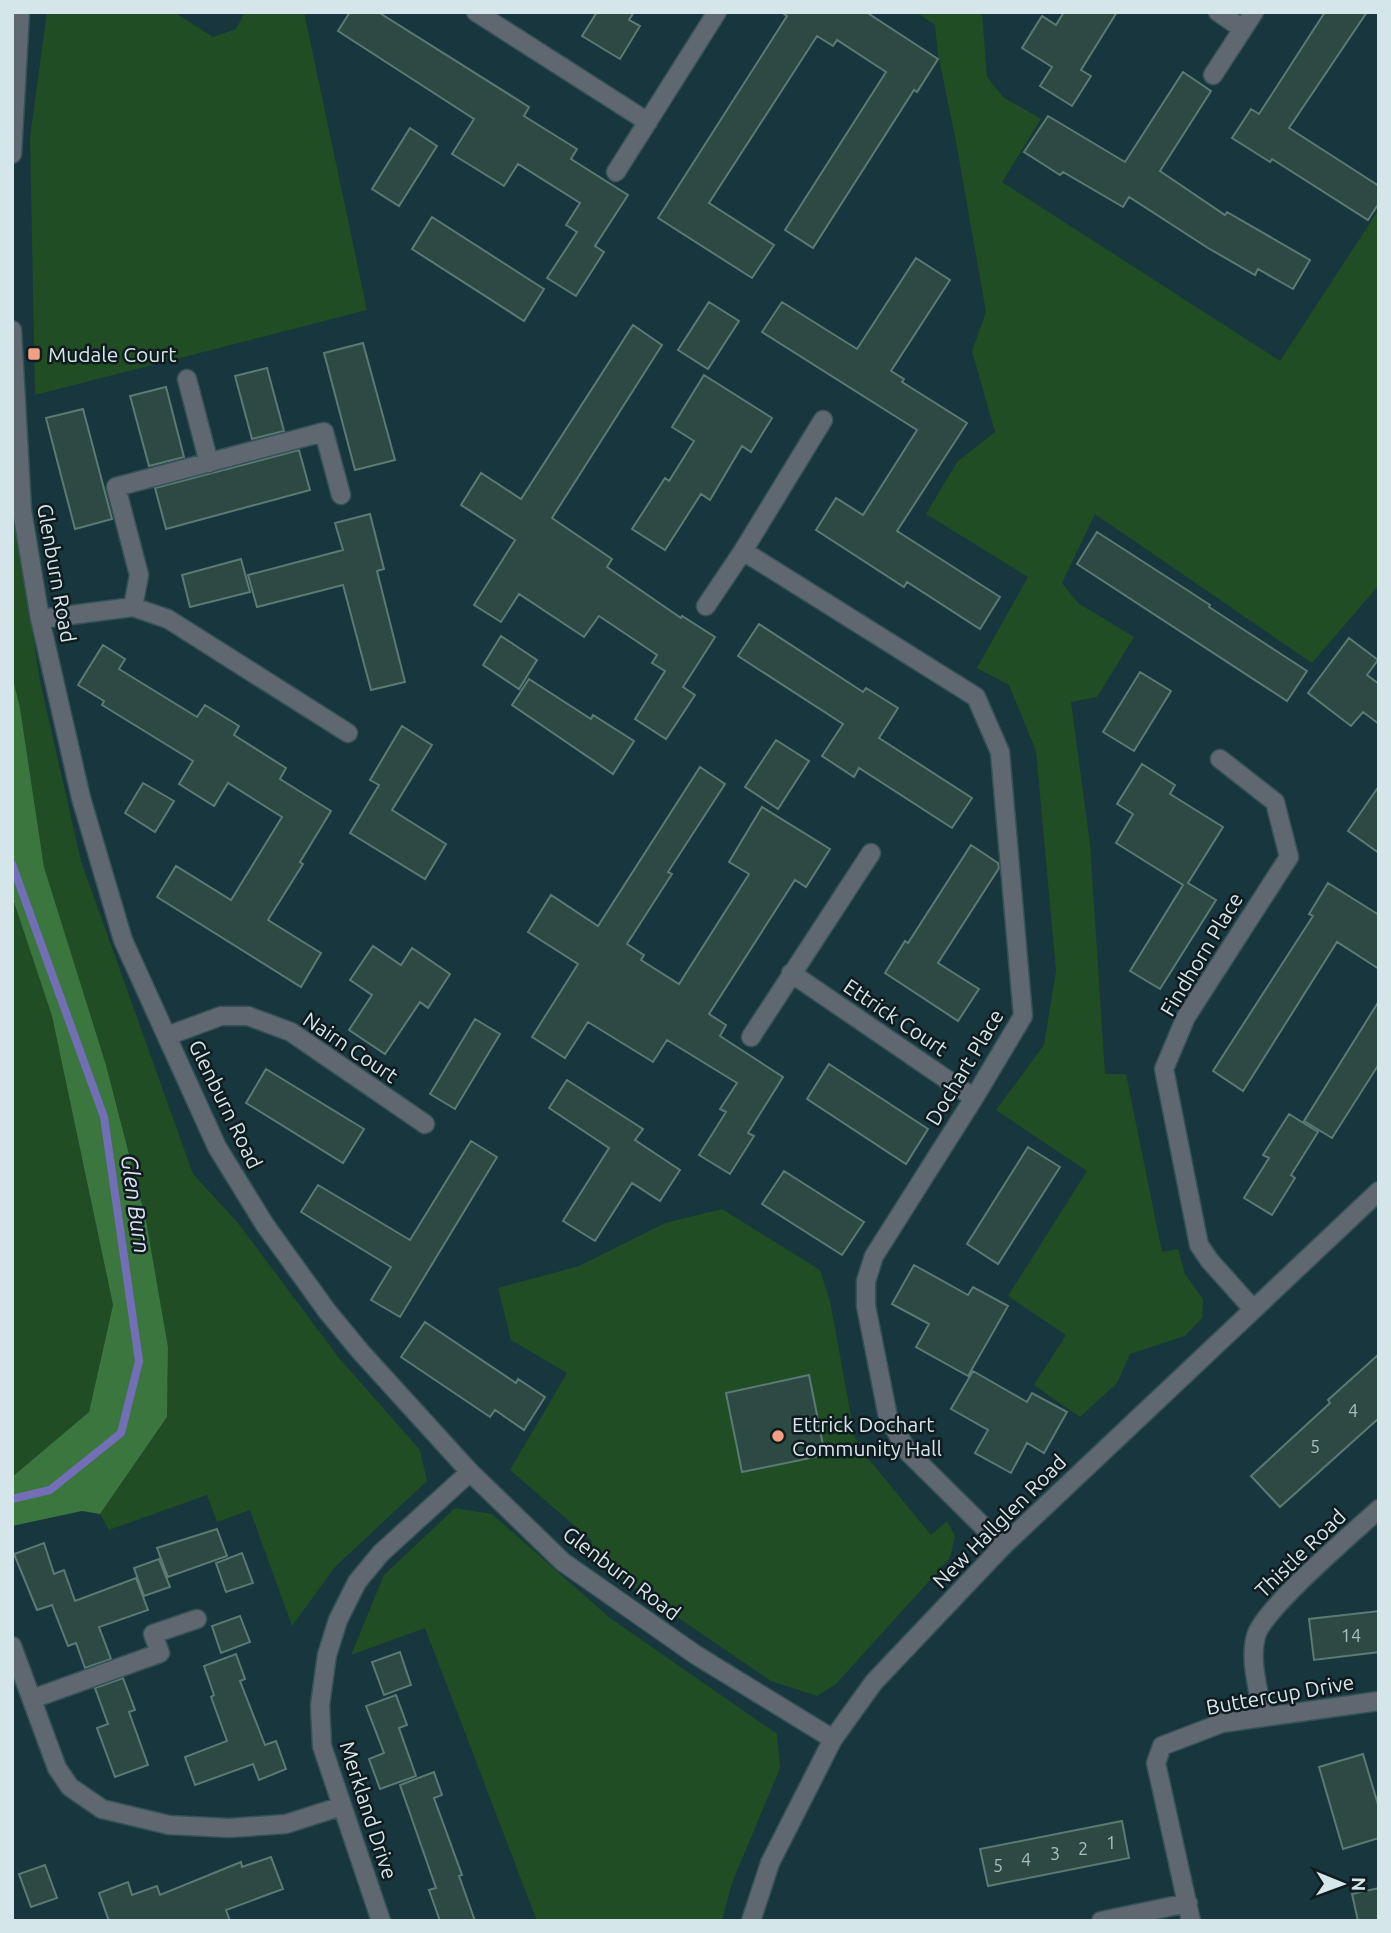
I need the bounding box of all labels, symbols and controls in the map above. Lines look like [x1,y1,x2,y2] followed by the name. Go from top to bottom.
[48,342,177,366] place label: Mudale Court
[26,346,42,362] marker: Mudale Court
[33,502,81,644] street label: Glenburn Road
[1155,888,1247,1020] street label: Findhorn Place
[840,974,952,1060] street label: Ettrick Court
[920,1005,1008,1129] street label: Dochart Place
[299,1007,403,1087] street label: Nairn Court
[184,1036,268,1172] street label: Glenburn Road
[117,1153,155,1255] water label: Glen Burn
[1348,1400,1358,1420] house number: 4
[792,1412,942,1460] place label: Ettrick Dochart Community Hall
[770,1428,786,1444] marker: Ettrick Dochart Community Hall
[1310,1436,1320,1456] house number: 5
[927,1449,1071,1593] street label: New Hallglen Road
[1250,1504,1350,1602] street label: Thistle Road
[559,1521,685,1625] street label: Glenburn Road
[1341,1625,1361,1645] house number: 14
[1204,1669,1356,1719] street label: Buttercup Drive
[335,1738,403,1882] street label: Merkland Drive
[1106,1832,1116,1852] house number: 1
[1078,1838,1088,1858] house number: 2
[1050,1843,1060,1863] house number: 3
[1021,1849,1031,1869] house number: 4
[1307,1849,1377,1919] north arrow
[993,1855,1003,1875] house number: 5
[1348,1877,1370,1892] text: N

